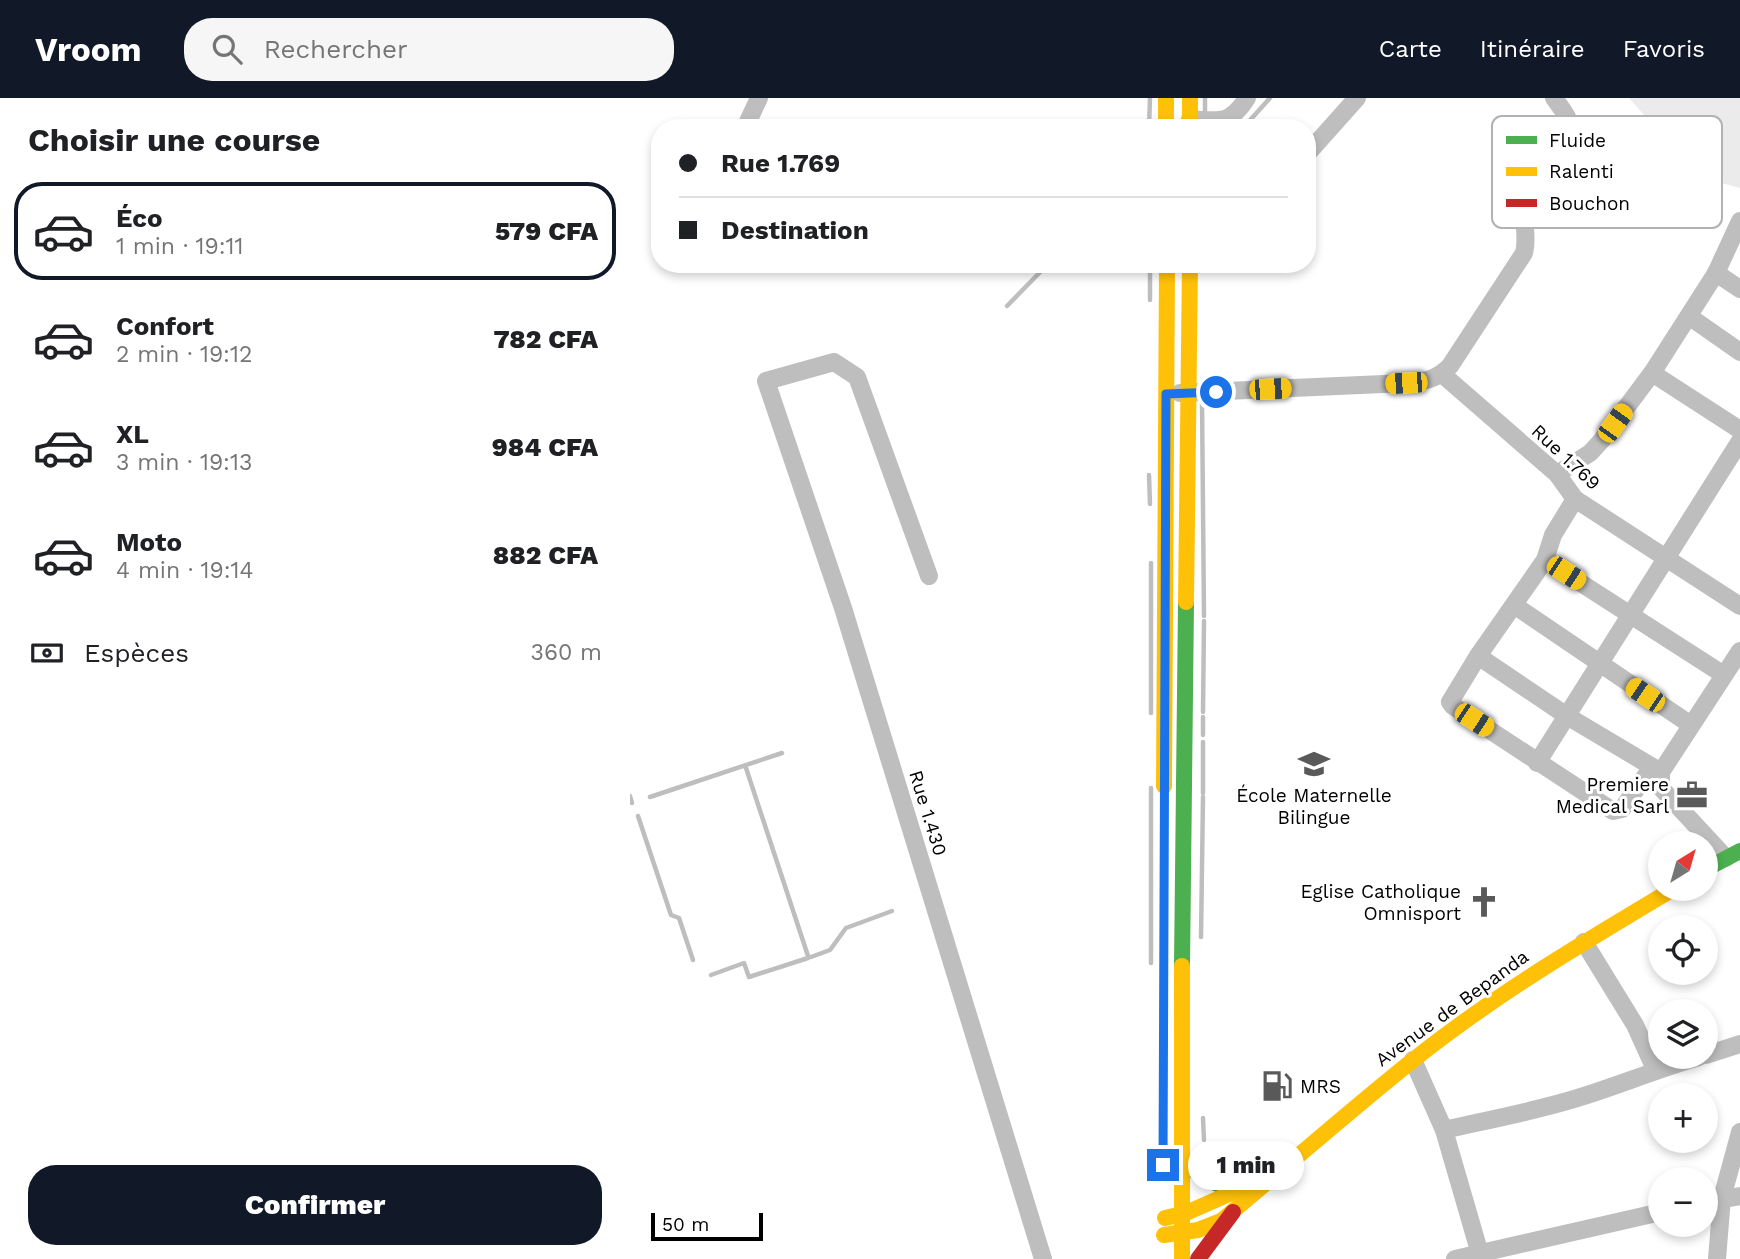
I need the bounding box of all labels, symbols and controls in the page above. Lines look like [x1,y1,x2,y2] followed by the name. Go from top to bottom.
[184,18,674,81] search box
[35,30,142,69] text: Vroom
[208,30,246,68] icon: search
[264,34,408,64] text: Rechercher
[1379,35,1442,63] text: Carte
[1480,35,1585,63] text: Itinéraire
[1623,35,1705,63] text: Favoris
[1492,116,1722,228] legend
[28,121,320,159] text: Choisir une course
[1549,129,1606,152] text: Fluide
[721,148,840,178] text: Rue 1.769
[1549,160,1614,183] text: Ralenti
[1549,192,1630,215] text: Bouchon
[32,200,95,263] icon: car
[116,203,163,233] text: Éco
[721,215,869,245] text: Destination
[495,216,598,246] text: 579 CFA
[116,233,243,260] text: 1 min · 19:11
[32,308,95,371] icon: car
[116,311,214,341] text: Confort
[494,324,598,354] text: 782 CFA
[116,341,252,368] text: 2 min · 19:12
[1385,371,1428,395] car
[1200,376,1232,408] route start
[1249,377,1292,401] car
[1595,400,1636,446] car
[32,416,95,479] icon: car
[116,419,149,449] text: XL
[1527,419,1605,495] street label: Rue 1.769
[492,432,598,462] text: 984 CFA
[116,449,252,476] text: 3 min · 19:13
[32,524,95,587] icon: car
[116,527,182,557] text: Moto
[493,540,598,570] text: 882 CFA
[1543,553,1590,593] car
[116,557,254,584] text: 4 min · 19:14
[28,634,66,672] icon: cash
[84,638,189,668] text: Espèces
[531,639,602,666] text: 360 m
[1622,675,1669,715] car
[1451,700,1498,740] car
[1297,747,1331,781] school or university icon: École Maternelle Bilingue
[904,768,952,858] street label: Rue 1.430
[1556,773,1669,818] place label: Premiere Medical Sarl
[1675,778,1709,812] office icon: Premiere Medical Sarl
[1236,784,1392,829] place label: École Maternelle Bilingue
[1648,831,1718,901] north arrow
[1648,831,1718,1237] map controls
[1300,880,1461,925] place label: Eglise Catholique Omnisport
[1467,885,1501,919] church icon: Eglise Catholique Omnisport
[1648,915,1718,985] button: locate
[1371,945,1533,1071] street label: Avenue de Bepanda
[1648,999,1718,1069] button: layers
[1260,1069,1294,1103] fuel station icon: MRS
[1300,1075,1341,1098] place label: MRS
[1648,1083,1718,1153] button: +
[1188,1140,1303,1190] callout: 1 min
[1147,1149,1179,1181] route end
[1216,1152,1276,1179] text: 1 min
[28,1165,602,1245] button: Confirmer
[1648,1167,1718,1237] button: −
[651,1210,763,1242] scale bar
[662,1213,709,1236] text: 50 m

